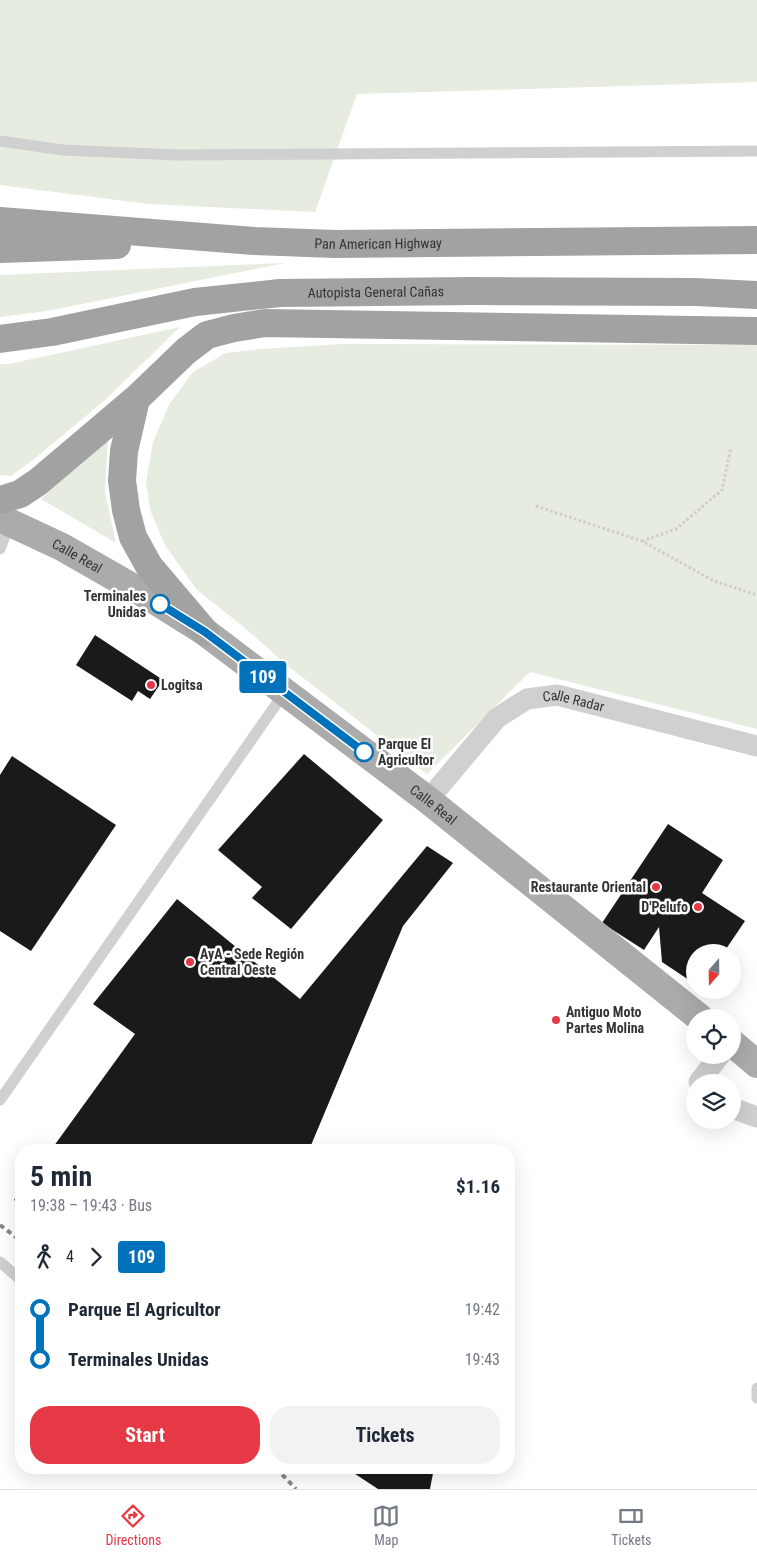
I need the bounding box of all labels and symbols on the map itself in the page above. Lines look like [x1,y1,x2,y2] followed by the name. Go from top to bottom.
[314,235,442,252] street label: Pan American Highway
[308,283,444,301] street label: Autopista General Cañas
[50,536,105,576] street label: Calle Real
[84,588,146,620] place label: Terminales Unidas
[150,594,170,614] marker: Terminales Unidas
[234,661,292,693] line badge: 109
[161,677,203,693] place label: Logitsa
[145,679,157,691] marker: Logitsa
[542,687,606,715] street label: Calle Radar
[378,736,434,768] place label: Parque El Agricultor
[354,742,374,762] marker: Parque El Agricultor
[407,781,460,828] street label: Calle Real
[531,879,646,895] place label: Restaurante Oriental
[650,881,662,893] marker: Restaurante Oriental
[641,899,688,915] place label: D'Pelufo
[692,901,704,913] marker: D'Pelufo
[686,944,741,999] north arrow
[200,946,304,978] place label: AyA - Sede Región Central Oeste
[184,956,196,968] marker: AyA - Sede Región Central Oeste
[566,1004,645,1036] place label: Antiguo Moto Partes Molina
[550,1014,562,1026] marker: Antiguo Moto Partes Molina

